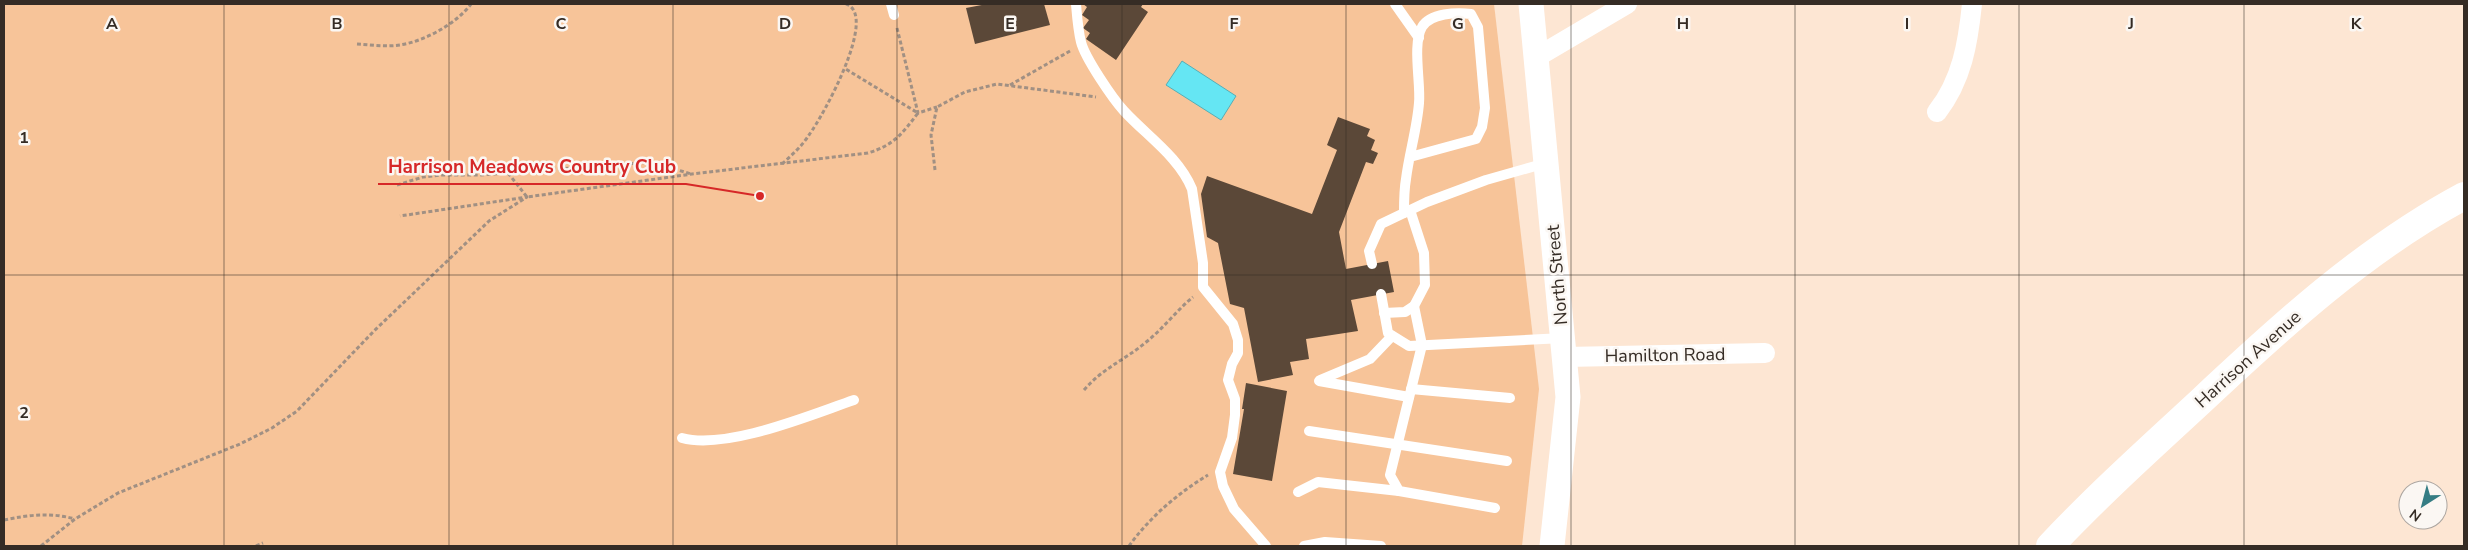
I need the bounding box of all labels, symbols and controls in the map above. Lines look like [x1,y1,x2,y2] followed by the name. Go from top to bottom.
[106,13,118,35] text: A
[331,13,343,35] text: B
[556,13,567,35] text: C
[779,13,791,35] text: D
[1005,13,1015,35] text: E
[1230,13,1239,35] text: F
[1452,13,1464,35] text: G
[1677,13,1689,35] text: H
[1905,13,1909,35] text: I
[2127,13,2134,35] text: J
[2351,13,2363,35] text: K
[19,127,29,149] text: 1
[378,150,686,184] callout: Harrison Meadows Country Club
[388,154,676,180] text: Harrison Meadows Country Club
[1541,223,1573,326] street label: North Street
[2190,305,2306,413] street label: Harrison Avenue
[1604,342,1726,368] street label: Hamilton Road
[19,402,29,424] text: 2
[2398,480,2448,530] north arrow
[2406,504,2425,526] text: N

